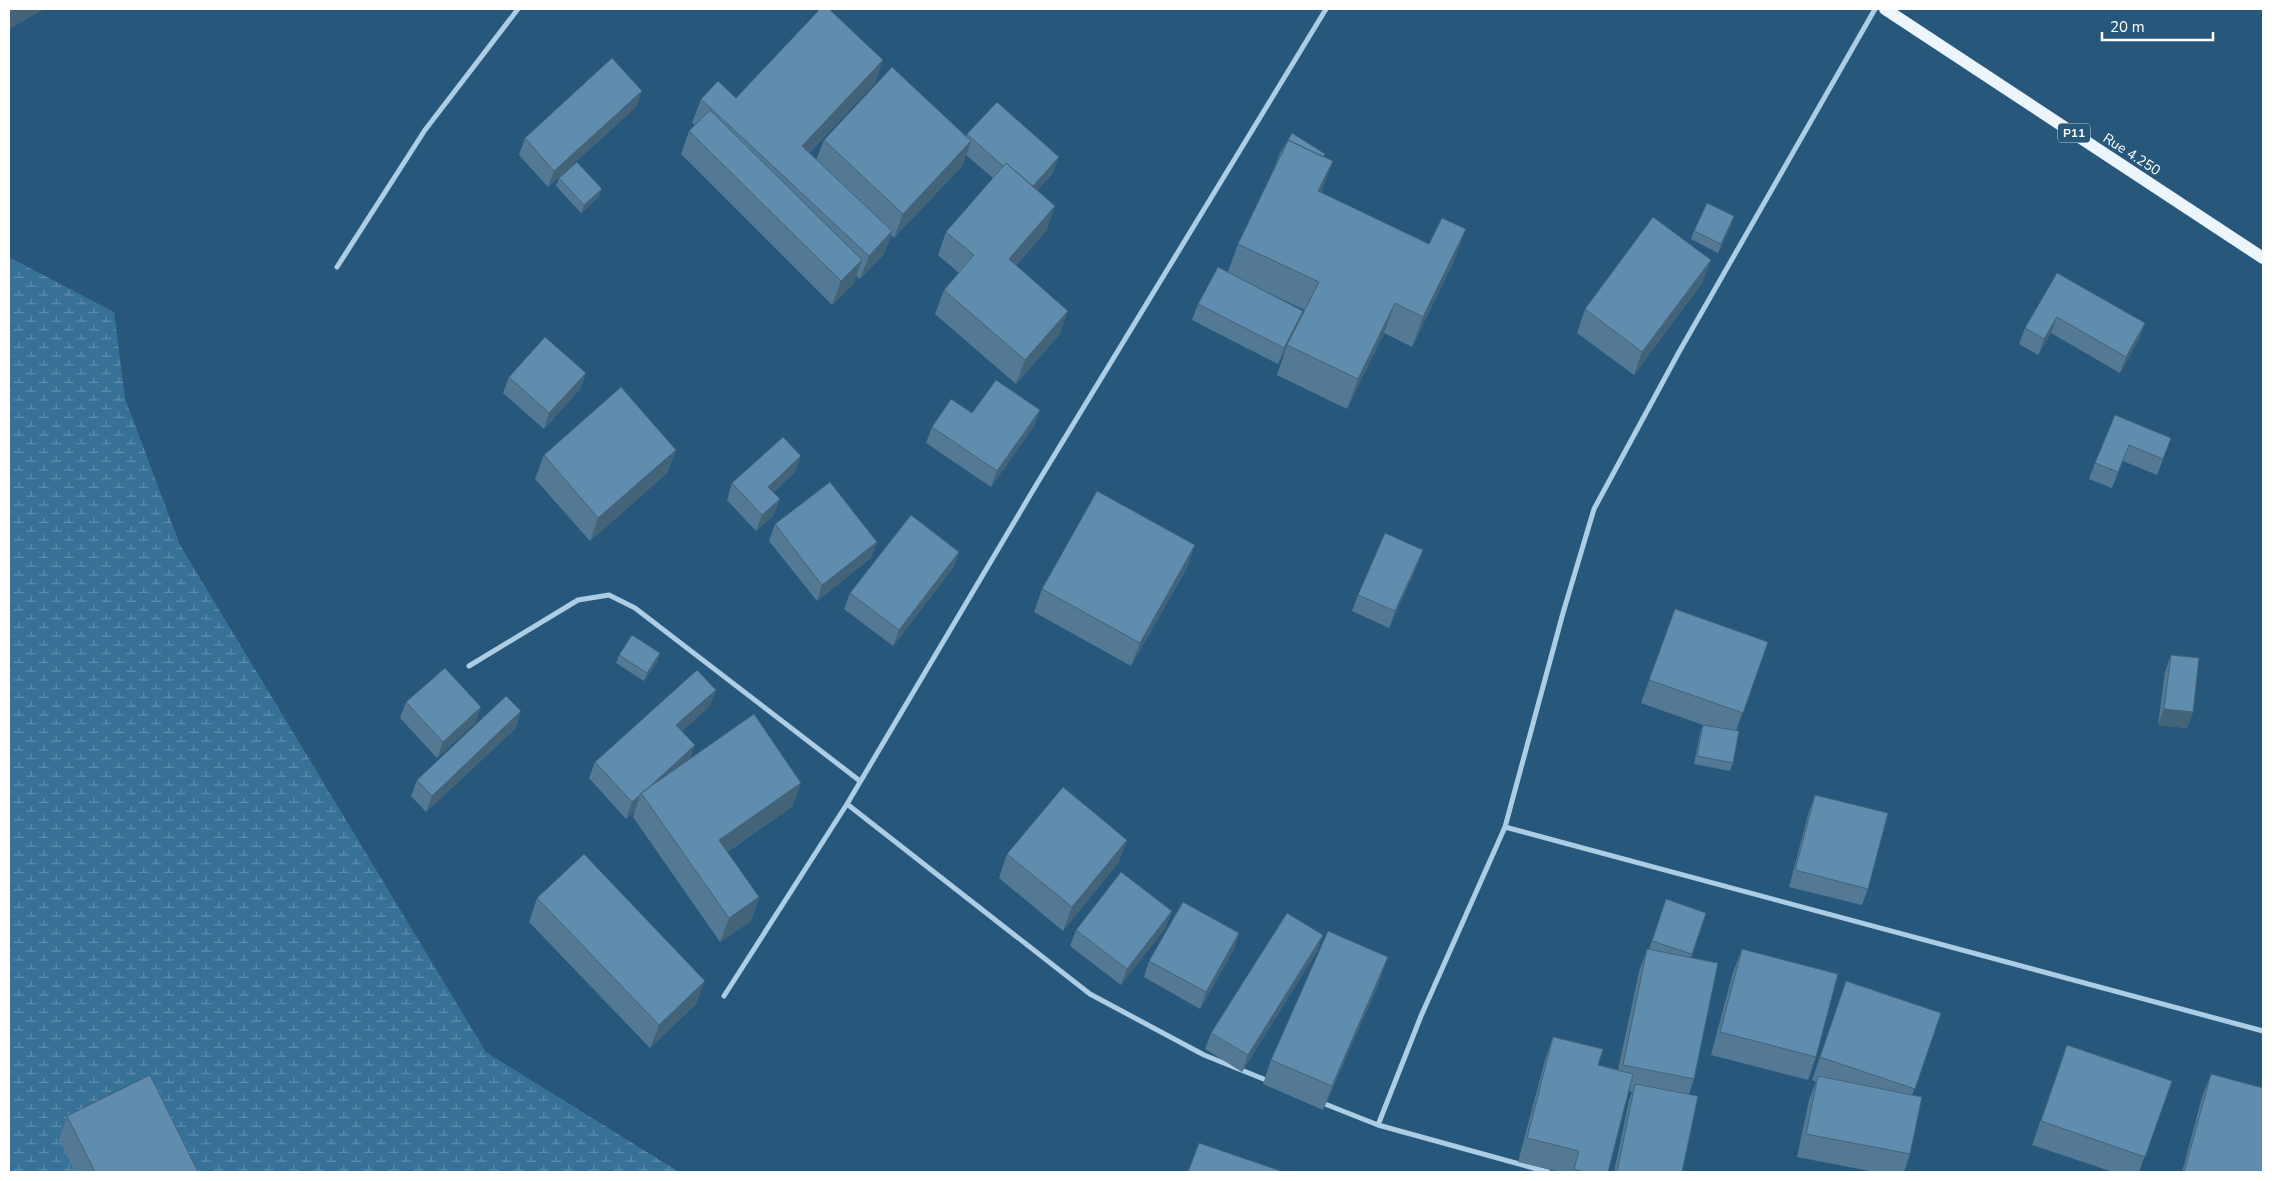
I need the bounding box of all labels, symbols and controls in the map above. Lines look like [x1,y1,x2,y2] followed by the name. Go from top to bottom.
[2102,10,2213,42] scale bar
[2110,17,2145,37] text: 20 m
[2058,124,2090,142] road number: P11
[2099,129,2164,180] street label: Rue 4.250

